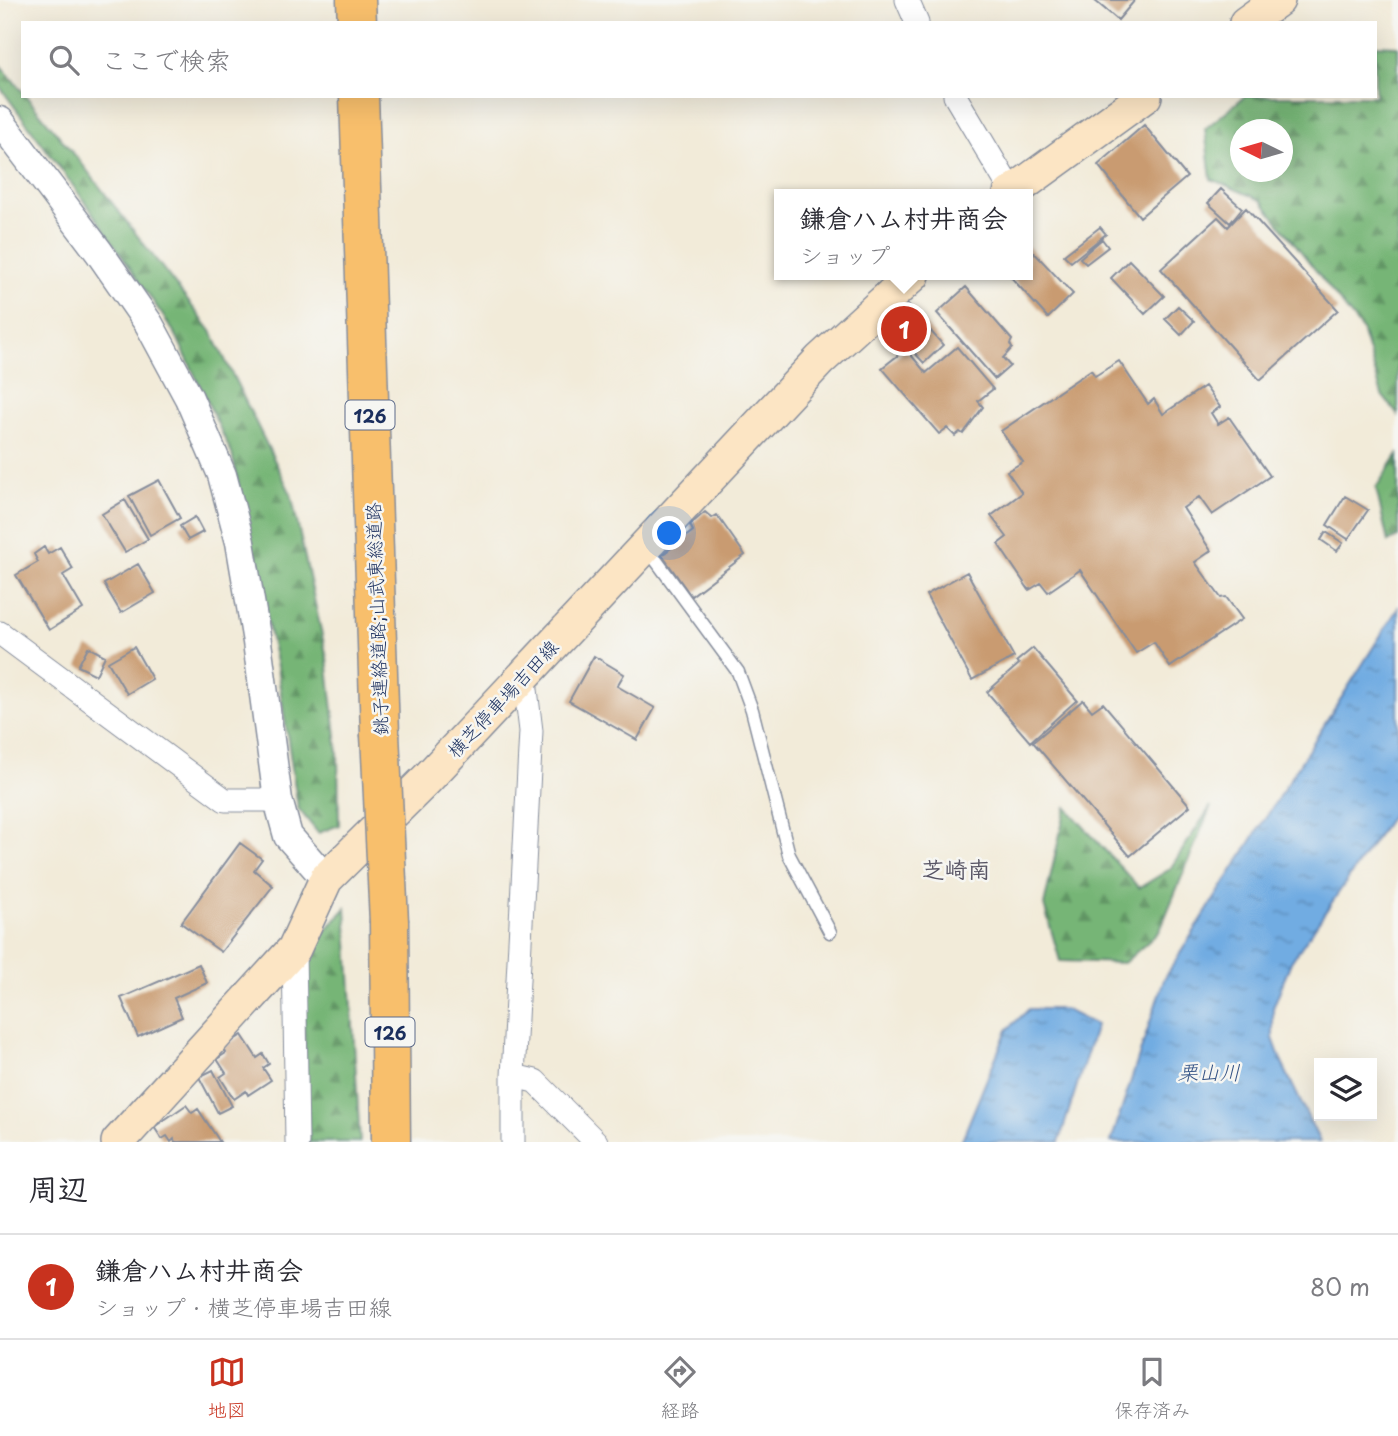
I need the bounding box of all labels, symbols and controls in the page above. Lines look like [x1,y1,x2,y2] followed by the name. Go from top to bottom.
[21,21,1377,98] search box
[101,40,231,79] text: ここで検索
[45,41,83,79] icon: search
[1230,119,1293,182] north arrow
[774,189,1033,280] popup
[799,198,1008,237] text: 鎌倉ハム村井商会
[799,237,891,272] text: ショップ
[881,303,927,355] pin: 1
[346,400,394,430] road number: 126
[358,502,394,736] street label: 銚子連絡道路;山武東総道路
[652,516,686,550] your location
[440,633,564,763] street label: 横芝停車場吉田線
[922,851,991,886] district label: 芝崎南
[366,1017,414,1046] road number: 126
[1178,1055,1241,1087] water label: 栗山川
[1314,1058,1377,1121] map controls
[1314,1058,1377,1121] button: layers
[28,1165,88,1210] text: 周辺
[95,1250,303,1289] text: 鎌倉ハム村井商会
[46,1269,57,1304] text: 1
[1310,1269,1370,1304] text: 80 m
[95,1289,392,1324] text: ショップ · 横芝停車場吉田線
[208,1353,246,1423] tab: 地図
[661,1353,699,1423] tab: 経路
[1114,1353,1190,1423] tab: 保存済み

